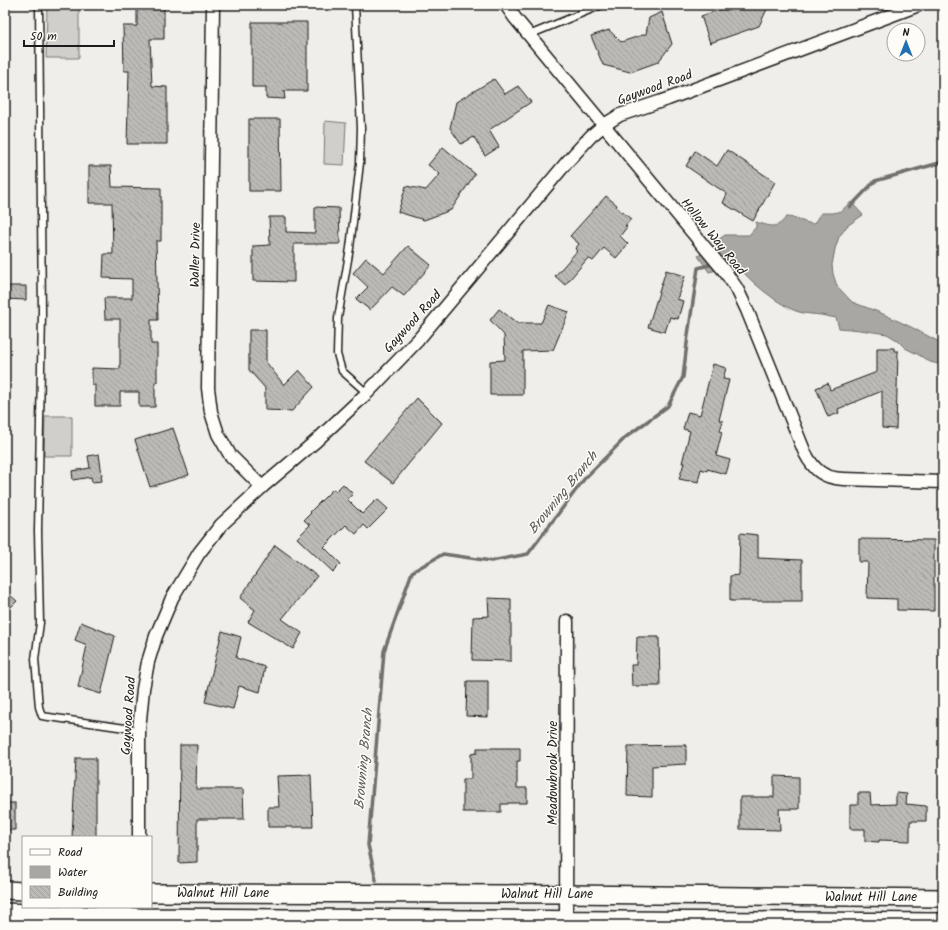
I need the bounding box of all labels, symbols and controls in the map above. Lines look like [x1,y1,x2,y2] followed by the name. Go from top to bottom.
[24,22,114,48] scale bar
[886,22,926,62] north arrow
[903,24,910,42] text: N
[30,27,57,46] text: 50 m
[615,65,696,111] street label: Gaywood Road
[675,194,751,281] street label: Hollow Way Road
[185,222,207,288] street label: Waller Drive
[379,285,447,358] street label: Gaywood Road
[523,446,604,539] water label: Browning Branch
[116,676,142,756] street label: Gaywood Road
[349,706,379,810] water label: Browning Branch
[543,721,564,825] street label: Meadowbrook Drive
[22,836,152,908] legend
[58,843,83,862] text: Road
[58,863,88,882] text: Water
[58,883,98,902] text: Building
[177,883,269,904] street label: Walnut Hill Lane
[501,884,593,905] street label: Walnut Hill Lane
[825,887,917,908] street label: Walnut Hill Lane

